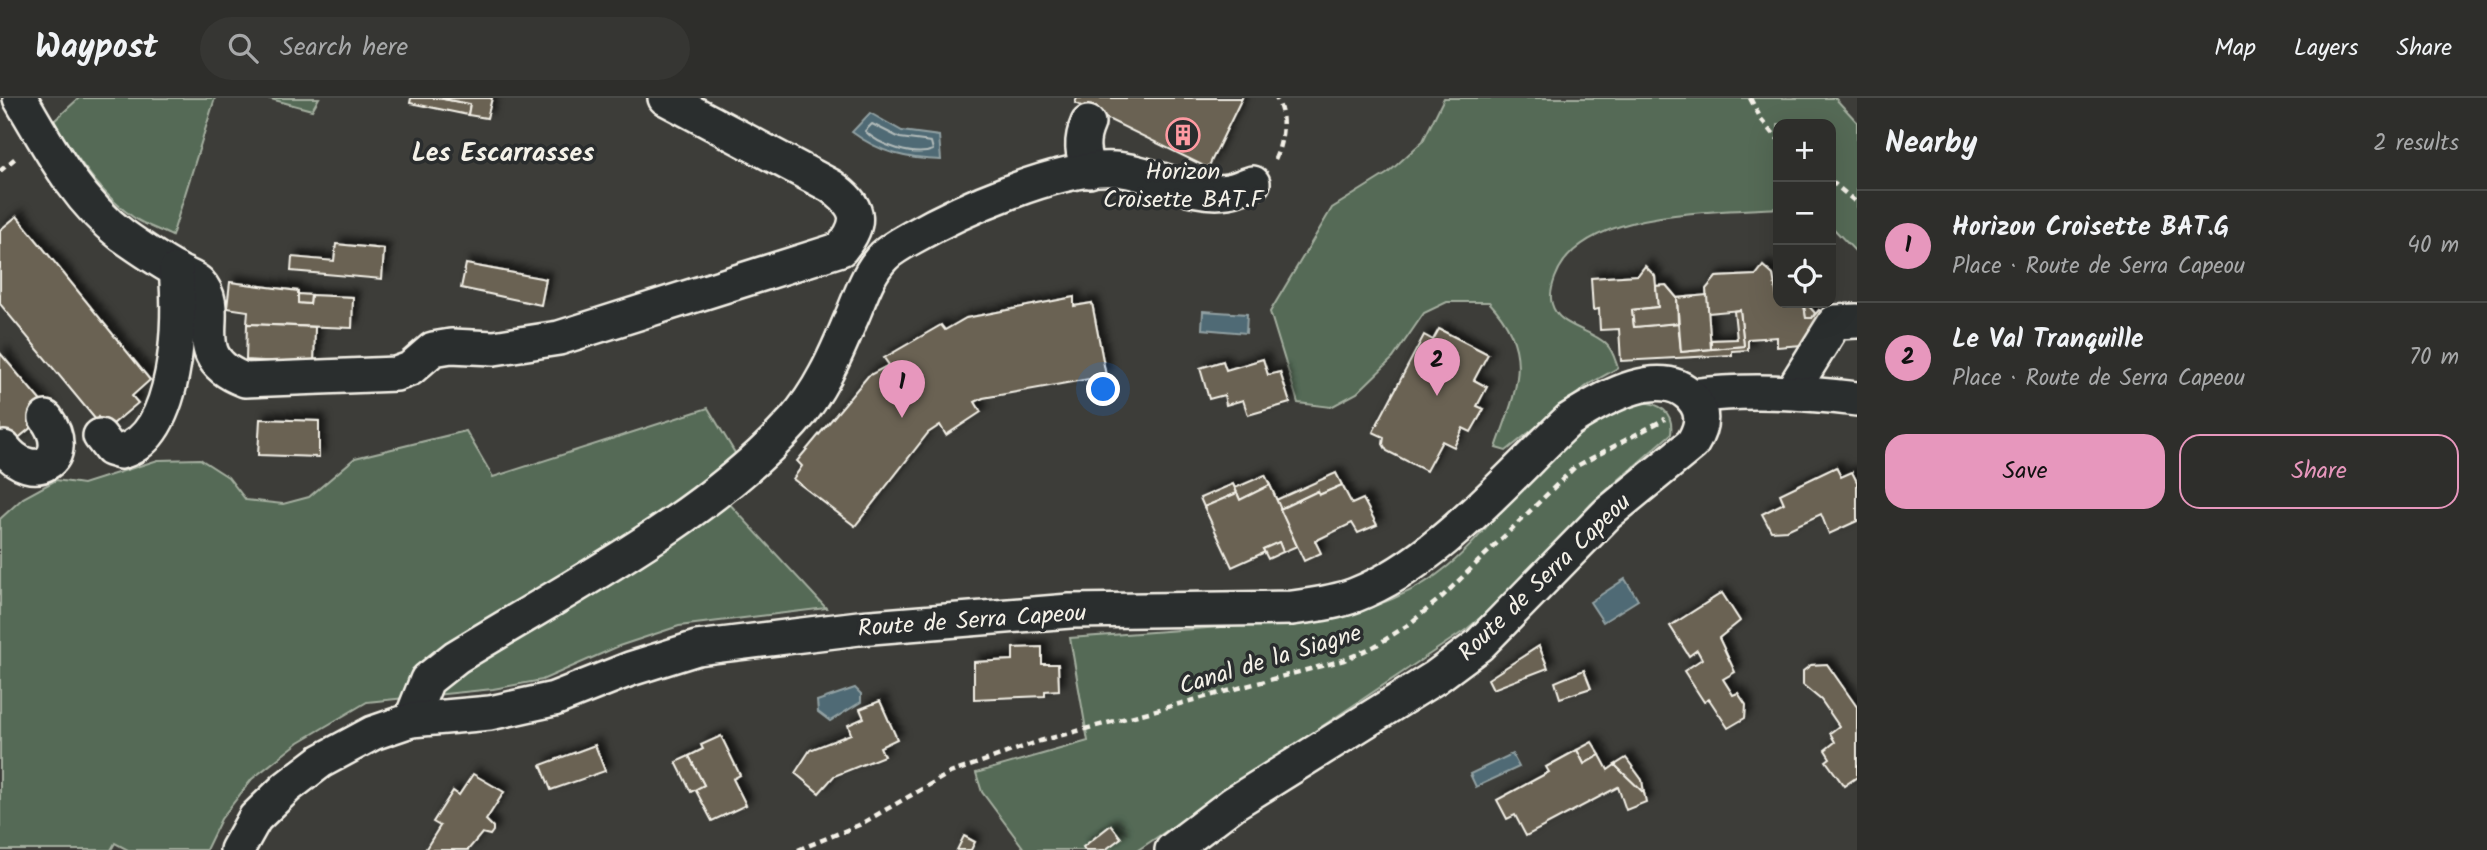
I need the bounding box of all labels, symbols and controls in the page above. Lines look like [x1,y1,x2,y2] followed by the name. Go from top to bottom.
[200,17,690,80] search box
[35,22,158,75] text: Waypost
[280,27,408,69] text: Search here
[224,29,262,67] icon: search
[2214,29,2256,68] text: Map
[2294,29,2358,68] text: Layers
[2396,29,2452,68] text: Share
[1164,116,1202,154] building icon: Horizon Croisette BAT.F
[1773,119,1836,308] map controls
[1773,119,1836,182] button: +
[1885,120,1977,168] text: Nearby
[2373,126,2459,162] text: 2 results
[412,133,594,175] district label: Les Escarrasses
[1103,153,1265,220] place label: Horizon Croisette BAT.F
[1773,182,1836,245] button: −
[1952,207,2229,249] text: Horizon Croisette BAT.G
[1905,228,1911,264] text: 1
[2407,228,2459,264] text: 40 m
[1773,245,1836,308] button: locate
[1952,249,2245,285] text: Place · Route de Serra Capeou
[1952,319,2144,361] text: Le Val Tranquille
[1414,338,1460,396] pin: 2
[1901,340,1915,376] text: 2
[2409,340,2459,376] text: 70 m
[879,360,925,418] pin: 1
[1952,361,2245,397] text: Place · Route de Serra Capeou
[1086,372,1120,406] your location
[1885,434,2165,509] button: Save
[2179,434,2459,509] button: Share
[1449,484,1641,672] street label: Route de Serra Capeou
[856,594,1088,649] street label: Route de Serra Capeou
[1174,614,1367,707] street label: Canal de la Siagne

